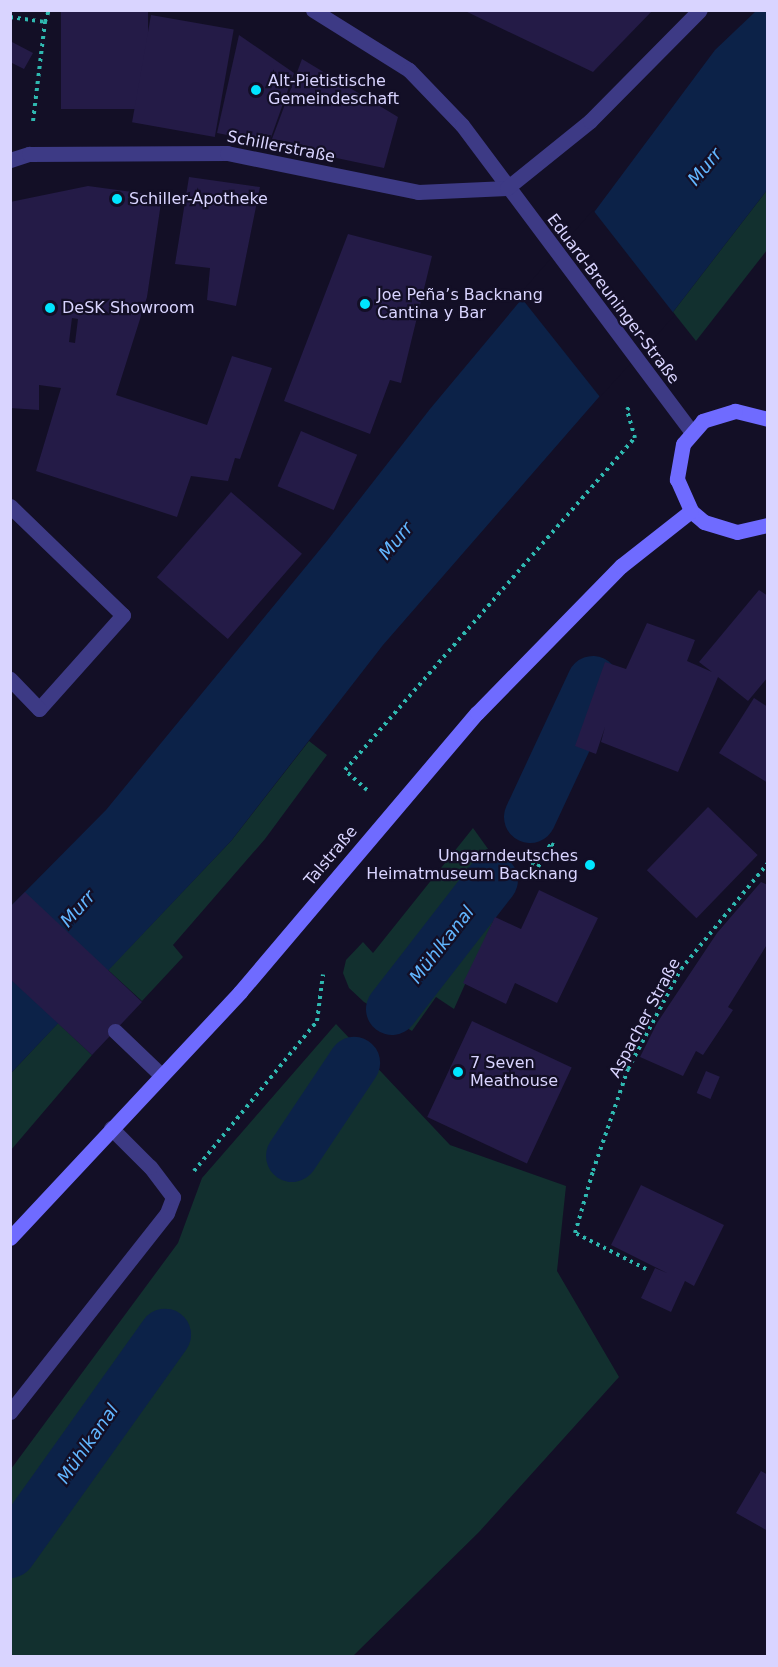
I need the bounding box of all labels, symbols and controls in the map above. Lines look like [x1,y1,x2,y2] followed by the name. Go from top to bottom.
[268,71,399,109] place label: Alt-Pietistische Gemeindeschaft
[249,83,263,97] marker: Alt-Pietistische Gemeindeschaft
[225,127,337,167] street label: Schillerstraße
[683,144,727,190] water label: Murr
[129,189,268,209] place label: Schiller-Apotheke
[110,192,124,206] marker: Schiller-Apotheke
[543,210,683,388] street label: Eduard-Breuninger-Straße
[377,285,543,323] place label: Joe Peña’s Backnang Cantina y Bar
[358,297,372,311] marker: Joe Peña’s Backnang Cantina y Bar
[62,298,194,318] place label: DeSK Showroom
[43,301,57,315] marker: DeSK Showroom
[374,518,418,564] water label: Murr
[300,822,362,890] street label: Talstraße
[366,846,578,884] place label: Ungarndeutsches Heimatmuseum Backnang
[583,858,597,872] marker: Ungarndeutsches Heimatmuseum Backnang
[56,886,100,932] water label: Murr
[405,902,479,988] water label: Mühlkanal
[605,955,685,1081] street label: Aspacher Straße
[470,1053,558,1091] place label: 7 Seven Meathouse
[451,1065,465,1079] marker: 7 Seven Meathouse
[53,1400,123,1488] water label: Mühlkanal

